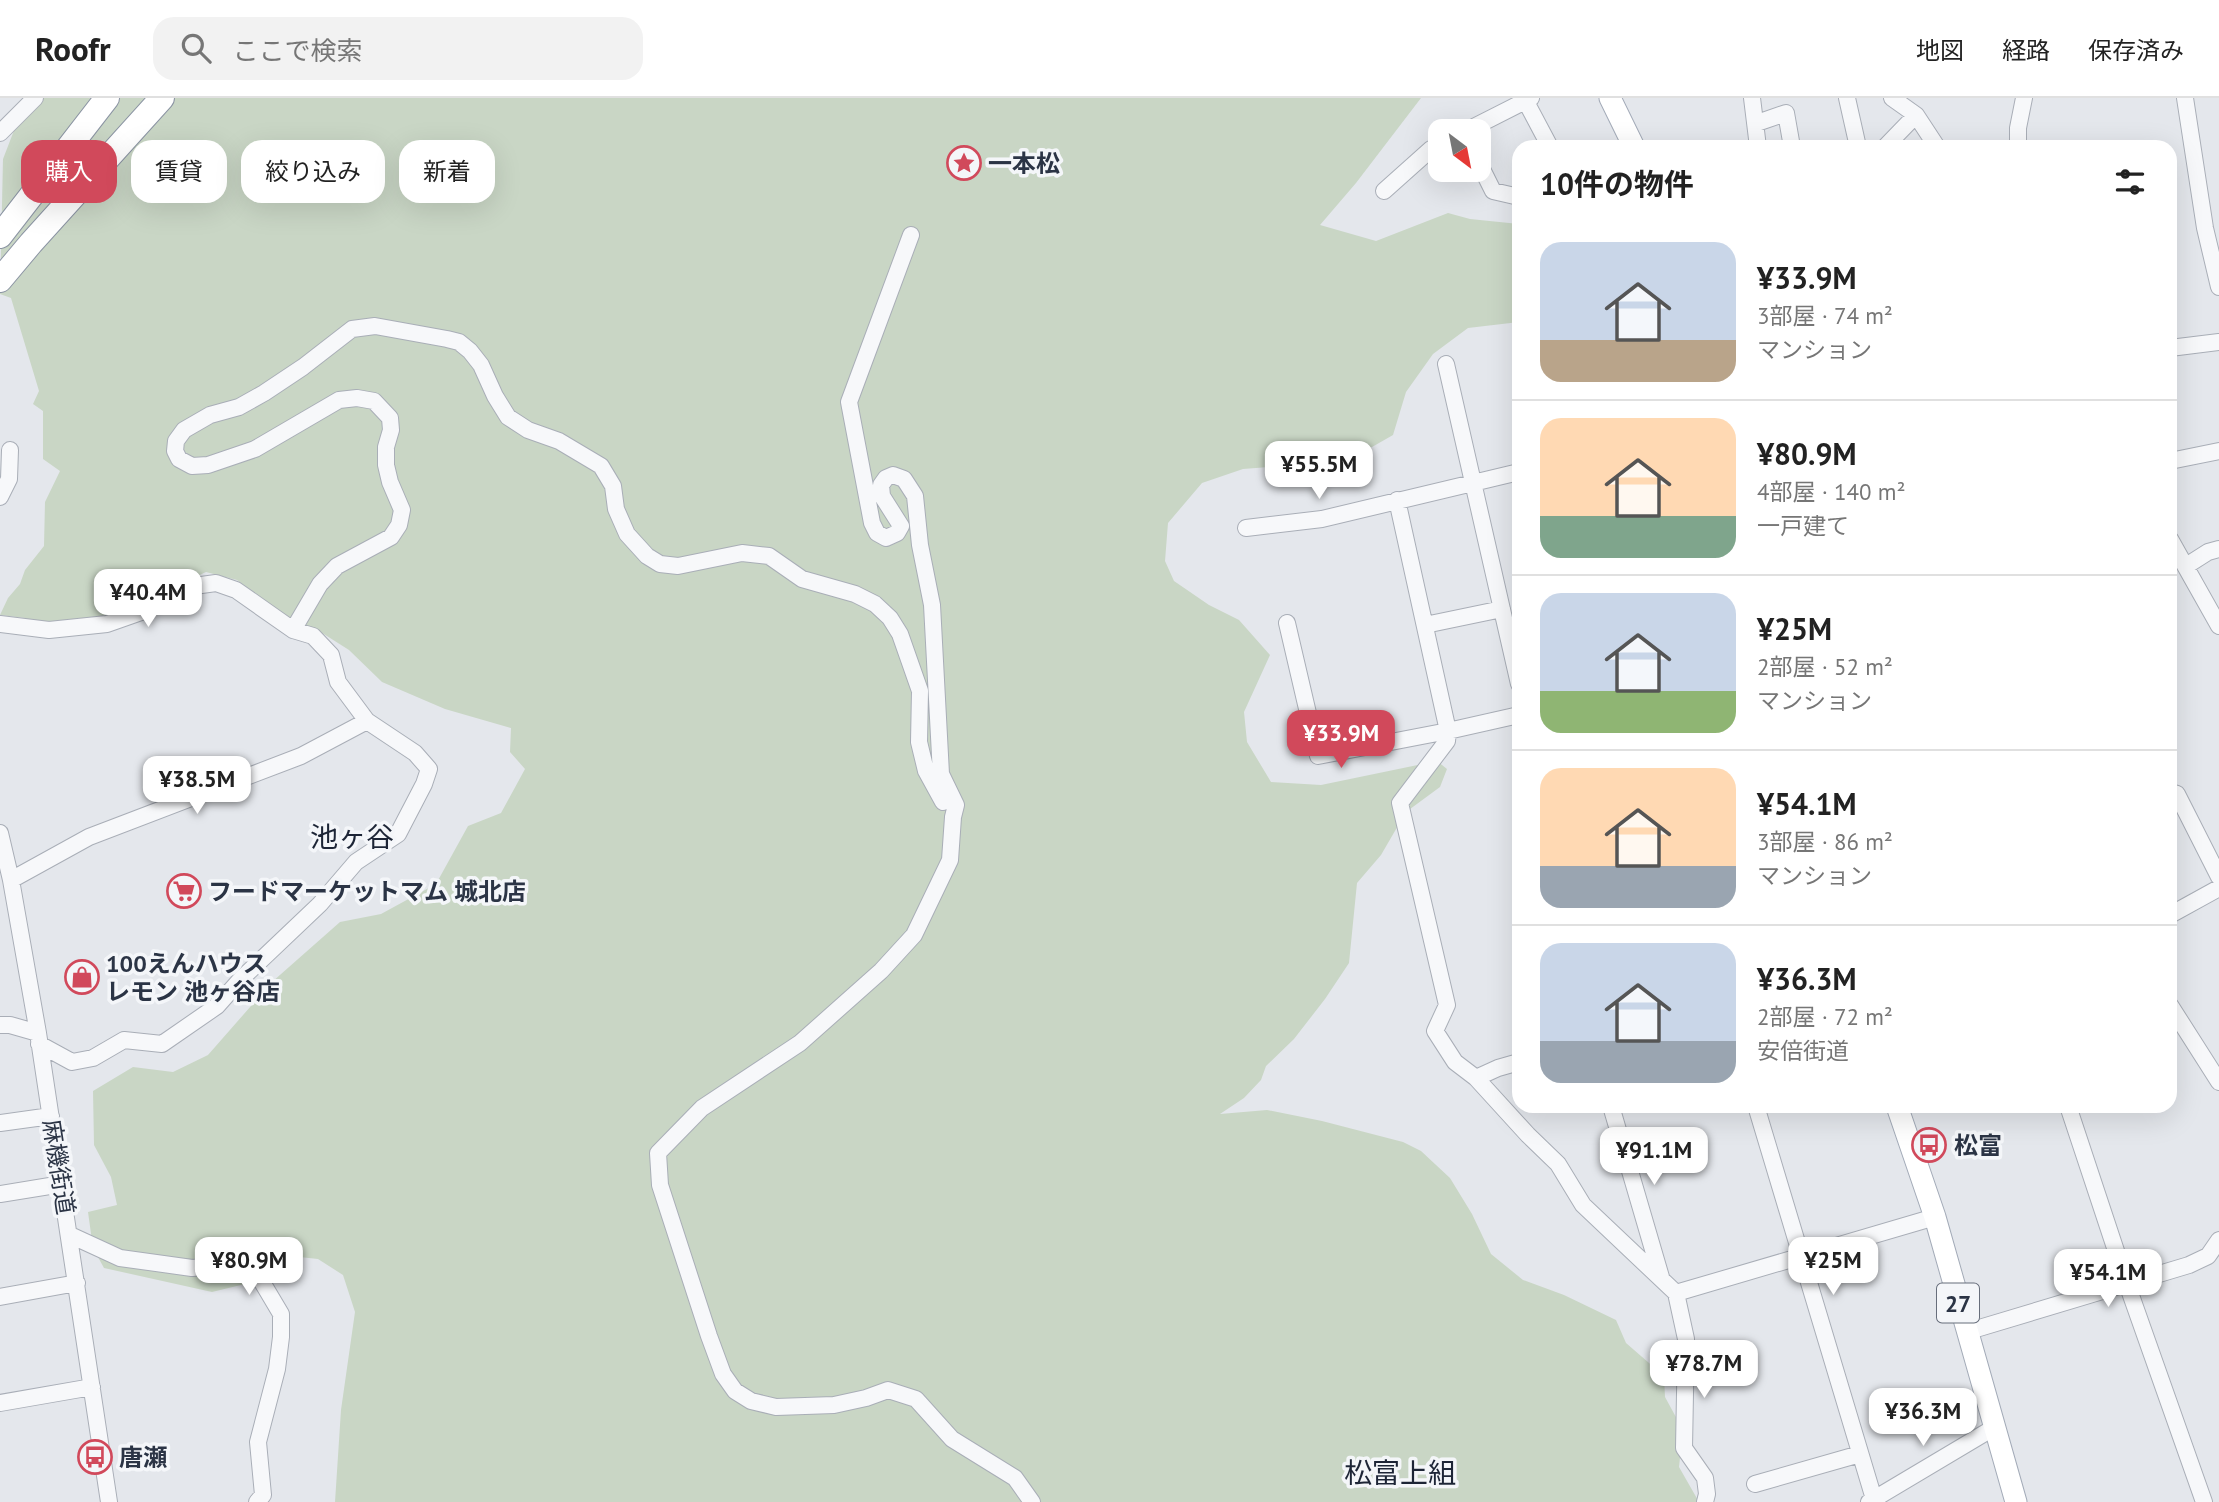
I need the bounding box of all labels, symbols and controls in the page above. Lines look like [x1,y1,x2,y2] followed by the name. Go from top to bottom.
[153,17,643,80] search box
[35,27,111,70] text: Roofr
[177,29,215,67] icon: search
[233,34,363,67] text: ここで検索
[1916,35,1964,66] text: 地図
[2002,35,2050,66] text: 経路
[2088,35,2184,66] text: 保存済み
[1428,119,1491,182] north arrow
[1428,119,1491,182] map controls
[21,140,117,203] chip: 購入
[131,140,227,203] chip: 賃貸
[241,140,385,203] chip: 絞り込み
[399,140,495,203] chip: 新着
[945,144,983,182] place icon: 一本松
[988,148,1060,179] place label: 一本松
[2111,163,2149,201] icon: filters
[1540,164,1694,203] text: 10件の物件
[1757,258,1856,297] text: ¥33.9M
[1596,270,1680,354] icon: home
[1757,301,1893,330] text: 3部屋 · 74 m²
[1757,335,1872,364] text: マンション
[1757,434,1856,473] text: ¥80.9M
[1262,442,1376,501] pin: ¥55.5M
[1596,446,1680,530] icon: home
[1281,449,1357,478] text: ¥55.5M
[1757,477,1905,506] text: 4部屋 · 140 m²
[1757,511,1849,540] text: 一戸建て
[91,570,205,629] pin: ¥40.4M
[110,577,186,606] text: ¥40.4M
[1757,609,1832,648] text: ¥25M
[1596,621,1680,705] icon: home
[1757,652,1893,681] text: 2部屋 · 52 m²
[1757,686,1872,715] text: マンション
[1284,710,1398,770] pin: ¥33.9M
[1303,718,1379,747] text: ¥33.9M
[140,756,254,816] pin: ¥38.5M
[159,764,235,793] text: ¥38.5M
[1757,784,1856,823] text: ¥54.1M
[1596,796,1680,880] icon: home
[310,818,394,855] district label: 池ヶ谷
[1757,827,1893,856] text: 3部屋 · 86 m²
[1757,861,1872,890] text: マンション
[165,872,203,910] supermarket icon: フードマーケットマム 城北店
[208,876,526,907] place label: フードマーケットマム 城北店
[106,948,280,1007] place label: 100えんハウス レモン 池ヶ谷店
[63,958,101,996] shop icon: 100えんハウス レモン 池ヶ谷店
[1757,959,1856,998] text: ¥36.3M
[1596,971,1680,1055] icon: home
[1757,1002,1893,1031] text: 2部屋 · 72 m²
[1757,1036,1849,1065] text: 安倍街道
[36,1117,82,1217] street label: 麻機街道
[1910,1126,1948,1164] bus stop icon: 松富
[1597,1128,1711,1187] pin: ¥91.1M
[1954,1130,2002,1161] place label: 松富
[1616,1135,1692,1164] text: ¥91.1M
[192,1238,306,1297] pin: ¥80.9M
[1792,1238,1874,1297] pin: ¥25M
[211,1245,287,1274] text: ¥80.9M
[1804,1245,1862,1274] text: ¥25M
[2051,1250,2165,1309] pin: ¥54.1M
[2070,1257,2146,1286] text: ¥54.1M
[1937,1284,1979,1322] road number: 27
[1647,1340,1761,1400] pin: ¥78.7M
[1666,1348,1742,1377] text: ¥78.7M
[1866,1388,1980,1448] pin: ¥36.3M
[1885,1396,1961,1425] text: ¥36.3M
[76,1438,114,1476] bus stop icon: 唐瀬
[119,1442,167,1473] place label: 唐瀬
[1344,1454,1456,1491] district label: 松富上組

